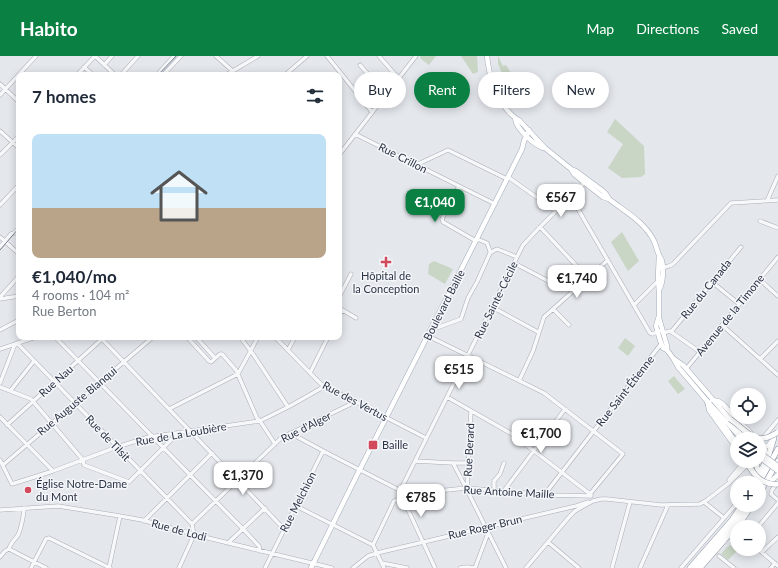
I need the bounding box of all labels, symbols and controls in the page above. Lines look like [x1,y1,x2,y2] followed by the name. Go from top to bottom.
[20,17,78,40] text: Habito
[587,20,614,37] text: Map
[636,20,699,37] text: Directions
[721,20,758,37] text: Saved
[354,72,406,108] chip: Buy
[414,72,470,108] chip: Rent
[478,72,544,108] chip: Filters
[552,72,609,108] chip: New
[304,85,326,107] icon: filters
[32,86,96,107] text: 7 homes
[377,140,430,175] street label: Rue Crillon
[143,160,215,232] icon: home
[537,184,585,218] pin: €567
[402,189,468,223] pin: €1,040
[546,189,576,205] text: €567
[415,194,455,210] text: €1,040
[380,256,392,268] marker: Hôpital de la Conception
[678,256,734,321] street label: Rue du Canada
[471,259,520,341] street label: Rue Sainte-Cécile
[544,265,610,299] pin: €1,740
[32,266,117,287] text: €1,040/mo
[420,267,467,342] street label: Boulevard Baille
[353,269,419,295] place label: Hôpital de la Conception
[557,270,597,286] text: €1,740
[693,271,767,358] street label: Avenue de la Timone
[32,287,129,303] text: 4 rooms · 104 m²
[32,303,96,319] text: Rue Berton
[593,353,656,429] street label: Rue Saint-Étienne
[435,356,483,390] pin: €515
[444,361,474,377] text: €515
[36,362,75,399] street label: Rue Nau
[34,363,119,438] street label: Rue Auguste Blanqui
[320,378,390,423] street label: Rue des Vertus
[730,388,766,556] map controls
[730,388,766,424] button: locate
[278,408,333,445] street label: Rue d'Alger
[83,412,134,463] street label: Rue de Tilsit
[135,419,228,448] street label: Rue de La Loubière
[508,420,574,454] pin: €1,700
[461,423,476,477] street label: Rue Berard
[521,425,561,441] text: €1,700
[730,432,766,468] button: layers
[382,438,408,451] place label: Baille
[367,439,379,451] marker: Baille
[210,462,276,496] pin: €1,370
[223,467,263,483] text: €1,370
[277,469,318,534] street label: Rue Melchion
[730,476,766,512] button: +
[36,477,127,503] place label: Église Notre-Dame du Mont
[463,483,555,500] street label: Rue Antoine Maille
[397,484,445,518] pin: €785
[23,485,33,495] marker: Église Notre-Dame du Mont
[406,489,436,505] text: €785
[447,512,523,541] street label: Rue Roger Brun
[150,516,208,543] street label: Rue de Lodi
[730,520,766,556] button: −

